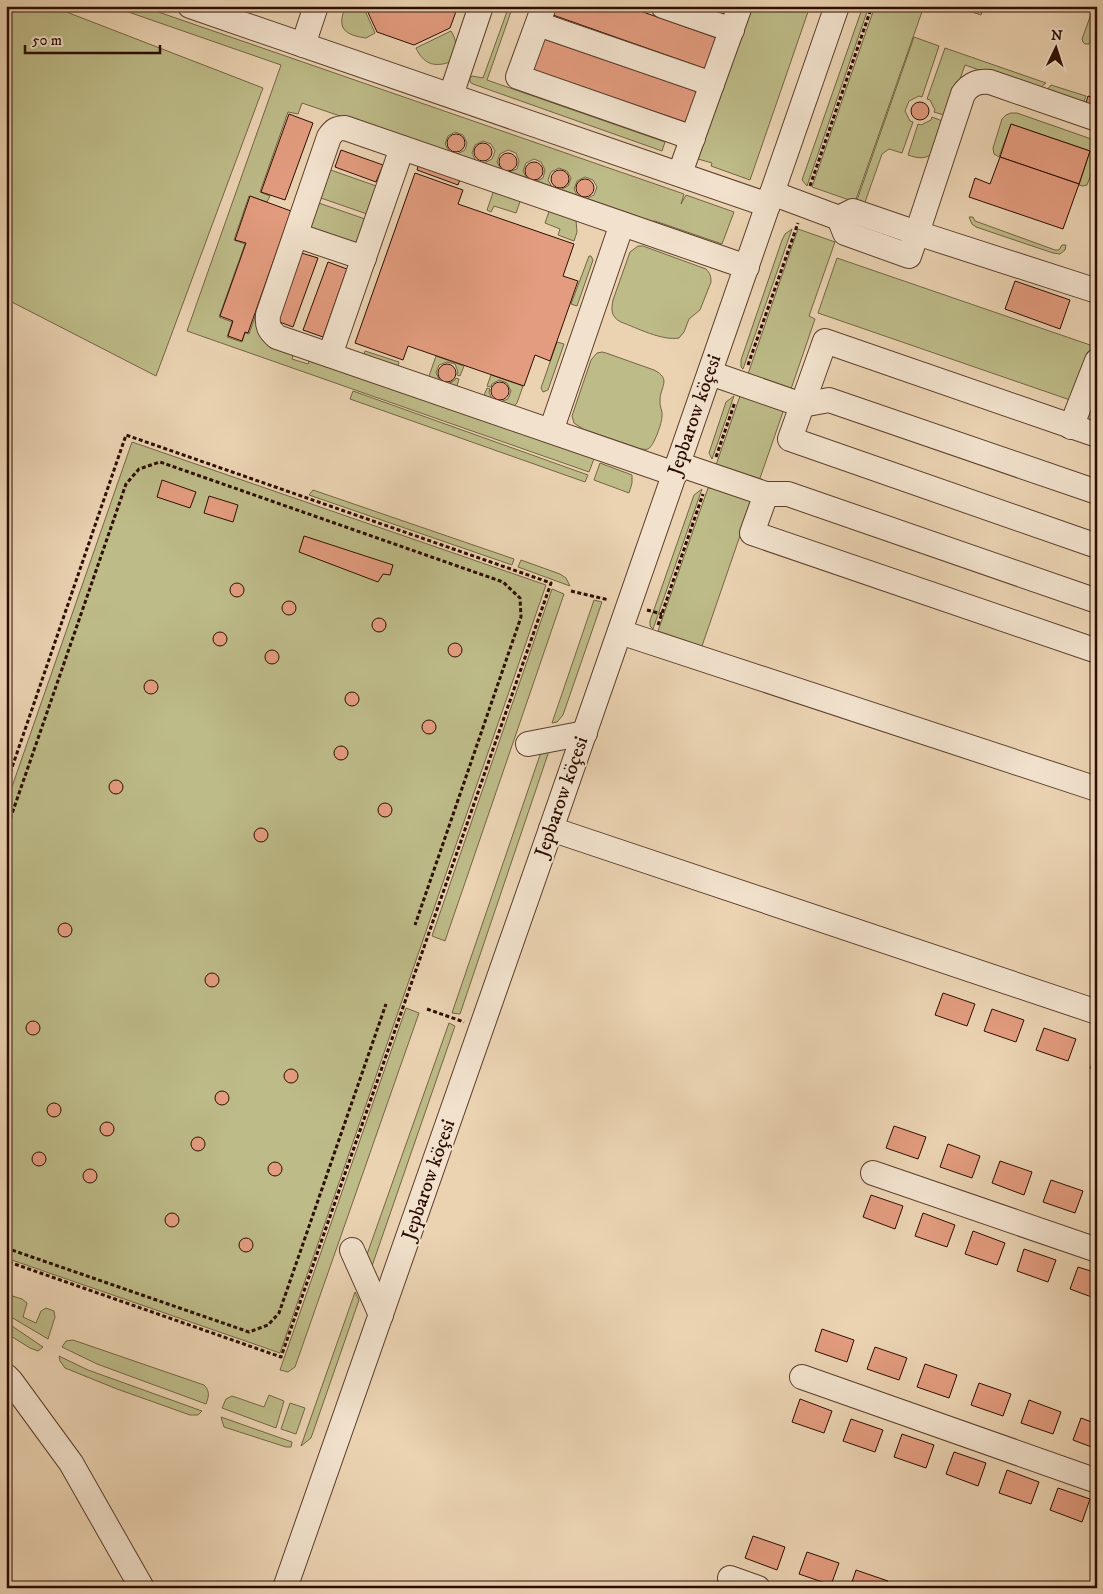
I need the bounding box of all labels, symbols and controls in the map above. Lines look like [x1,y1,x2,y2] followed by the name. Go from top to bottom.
[25,22,160,54] scale bar
[1030,22,1080,72] north arrow
[1050,27,1064,45] text: N
[32,31,62,50] text: 50 m
[662,351,727,481] street label: Jepbarow köçesi
[529,733,594,863] street label: Jepbarow köçesi
[396,1116,461,1246] street label: Jepbarow köçesi

